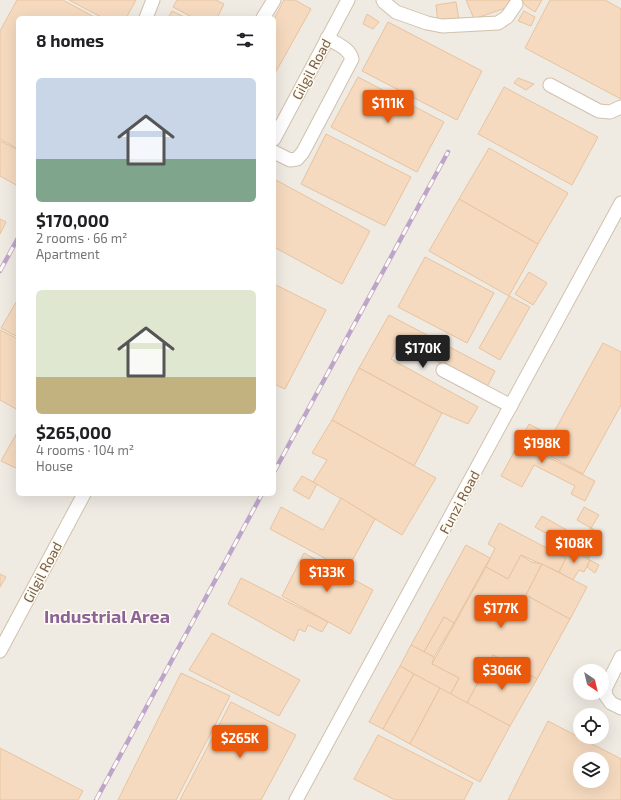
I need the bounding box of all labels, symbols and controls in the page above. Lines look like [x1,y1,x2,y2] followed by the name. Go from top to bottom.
[234,29,256,51] icon: filters
[36,30,104,50] text: 8 homes
[288,35,334,103] street label: Gilgil Road
[360,90,416,124] pin: $111K
[372,95,404,111] text: $111K
[110,104,182,176] icon: home
[36,210,109,230] text: $170,000
[36,230,127,246] text: 2 rooms · 66 m²
[36,246,100,262] text: Apartment
[110,316,182,388] icon: home
[395,335,451,369] pin: $170K
[405,340,441,356] text: $170K
[36,422,111,442] text: $265,000
[514,430,570,464] pin: $198K
[523,435,561,451] text: $198K
[36,442,134,458] text: 4 rooms · 104 m²
[36,458,73,474] text: House
[435,467,483,537] street label: Funzi Road
[546,530,602,564] pin: $108K
[555,535,593,551] text: $108K
[19,538,65,606] street label: Gilgil Road
[299,559,355,593] pin: $133K
[309,564,345,580] text: $133K
[473,595,529,629] pin: $177K
[483,600,519,616] text: $177K
[44,605,170,627] district label: Industrial Area
[474,657,530,691] pin: $306K
[482,662,522,678] text: $306K
[573,664,609,700] north arrow
[573,664,609,788] map controls
[573,708,609,744] button: locate
[212,725,268,759] pin: $265K
[221,730,259,746] text: $265K
[573,752,609,788] button: layers

